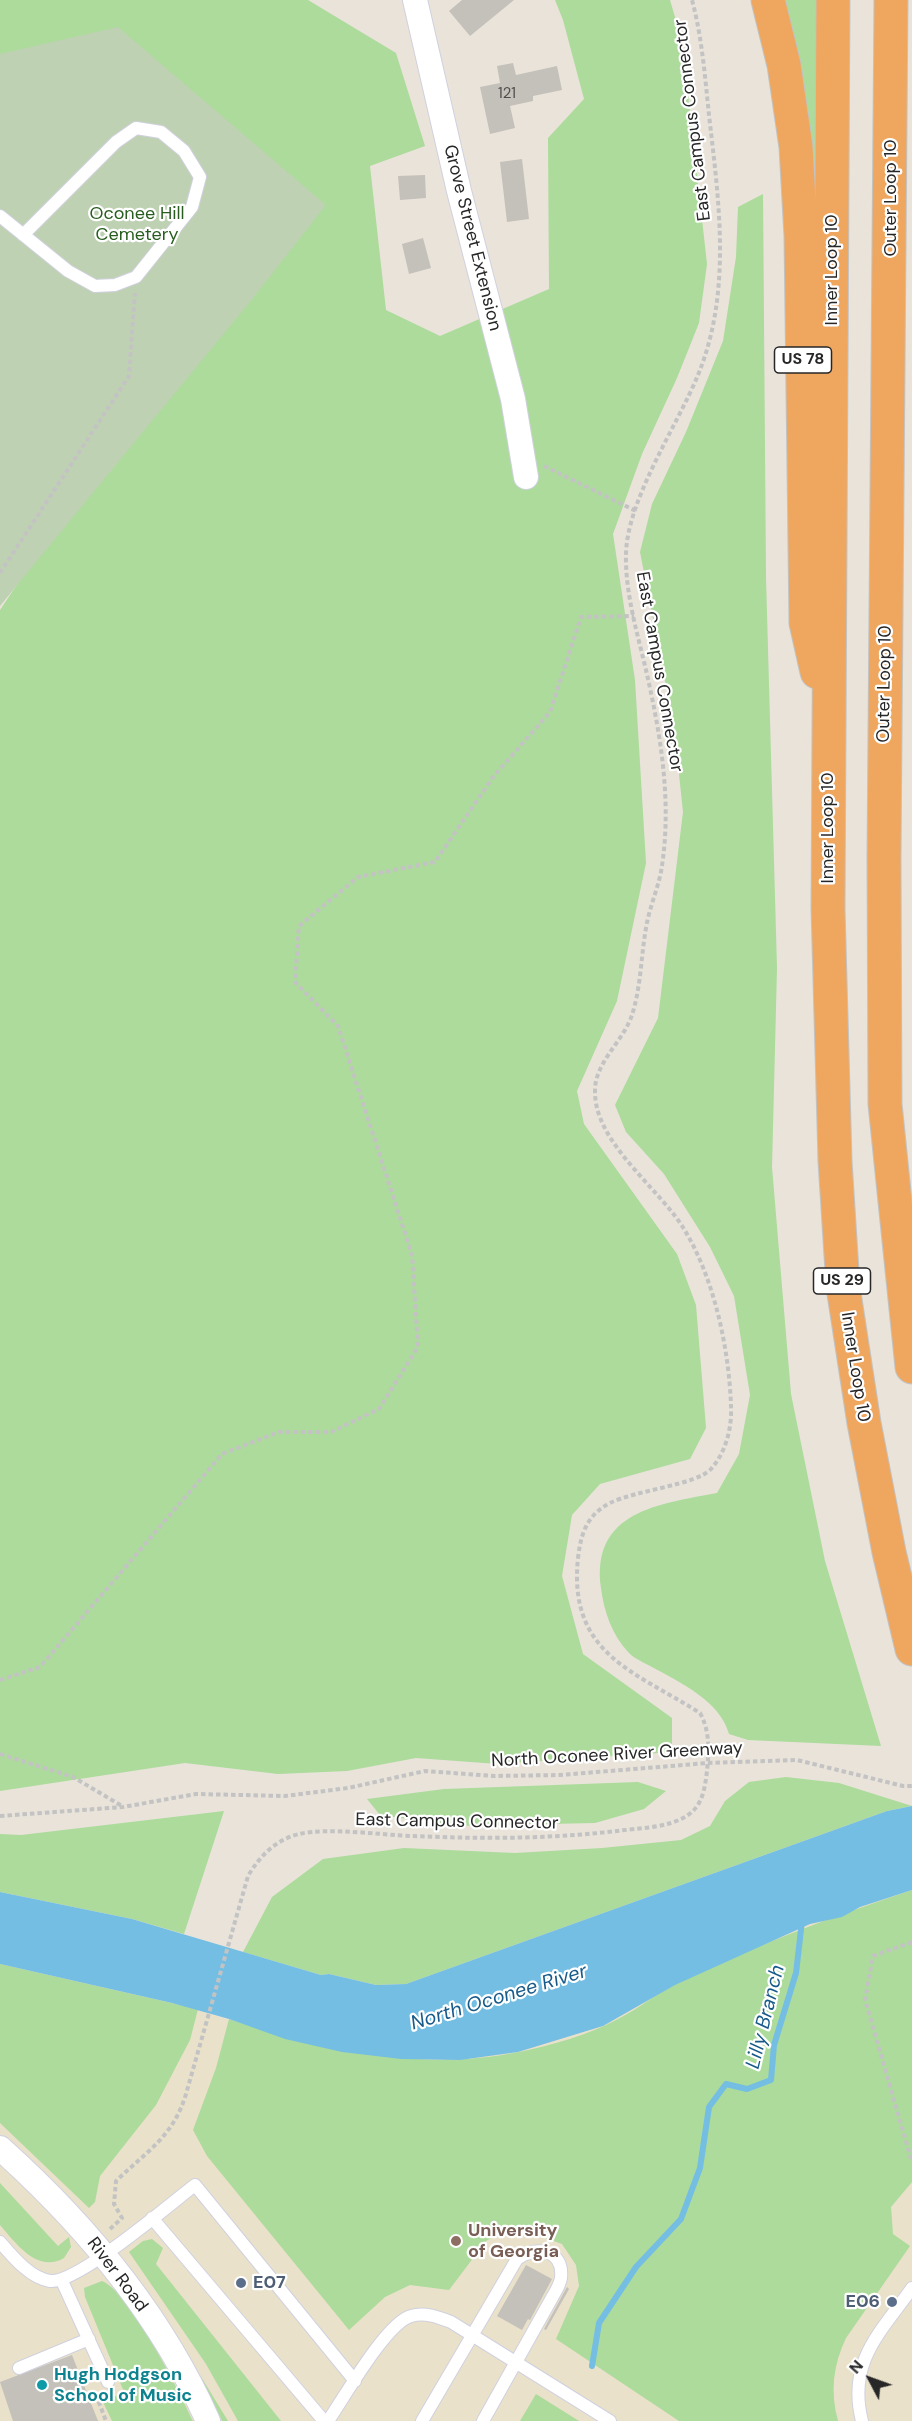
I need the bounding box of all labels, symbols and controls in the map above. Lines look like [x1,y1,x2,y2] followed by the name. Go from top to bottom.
[670,18,716,222] street label: East Campus Connector
[498,85,516,103] house number: 121
[880,139,902,257] street label: Outer Loop 10
[438,143,506,333] street label: Grove Street Extension
[89,203,185,246] park label: Oconee Hill Cemetery
[821,215,843,325] street label: Inner Loop 10
[774,347,832,373] road number: US 78
[631,570,687,774] street label: East Campus Connector
[873,625,897,743] street label: Outer Loop 10
[817,773,839,883] street label: Inner Loop 10
[814,1268,870,1294] road number: US 29
[836,1310,874,1424] street label: Inner Loop 10
[491,1738,743,1772] street label: North Oconee River Greenway
[355,1809,559,1835] street label: East Campus Connector
[408,1960,590,2036] water label: North Oconee River
[742,1963,790,2071] water label: Lilly Branch
[468,2220,559,2262] place label: University of Georgia
[82,2234,152,2316] street label: River Road
[449,2234,463,2248] marker: University of Georgia
[253,2272,286,2294] place label: E07
[234,2276,248,2290] marker: E07
[845,2291,880,2313] place label: E06
[885,2295,899,2309] marker: E06
[840,2349,900,2409] north arrow
[844,2356,868,2378] text: N
[54,2364,192,2406] place label: Hugh Hodgson School of Music
[35,2378,49,2392] marker: Hugh Hodgson School of Music

